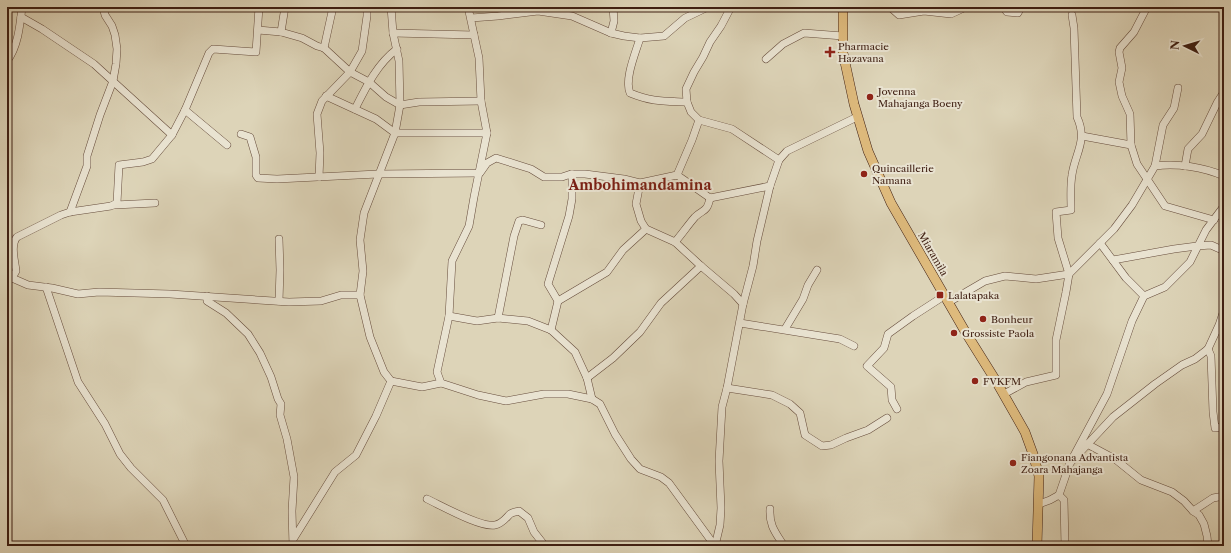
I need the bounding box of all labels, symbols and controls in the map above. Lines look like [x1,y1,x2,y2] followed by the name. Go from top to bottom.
[1165,26,1205,66] north arrow
[1168,39,1182,51] text: N
[838,40,889,65] place label: Pharmacie Hazavana
[825,47,835,57] marker: Pharmacie Hazavana
[876,85,963,110] place label: Jovenna Mahajanga Boeny
[865,92,875,102] marker: Jovenna Mahajanga Boeny
[872,162,934,187] place label: Quincaillerie Namana
[859,169,869,179] marker: Quincaillerie Namana
[567,176,712,194] district label: Ambohimandamina
[915,230,951,279] street label: Miaramila
[948,289,1000,302] place label: Lalatapaka
[935,290,945,300] marker: Lalatapaka
[991,313,1033,326] place label: Bonheur
[978,314,988,324] marker: Bonheur
[962,327,1035,340] place label: Grossiste Paola
[949,328,959,338] marker: Grossiste Paola
[983,375,1021,388] place label: FVKFM
[970,376,980,386] marker: FVKFM
[1021,451,1129,476] place label: Fiangonana Advantista Zoara Mahajanga
[1008,458,1018,468] marker: Fiangonana Advantista Zoara Mahajanga

